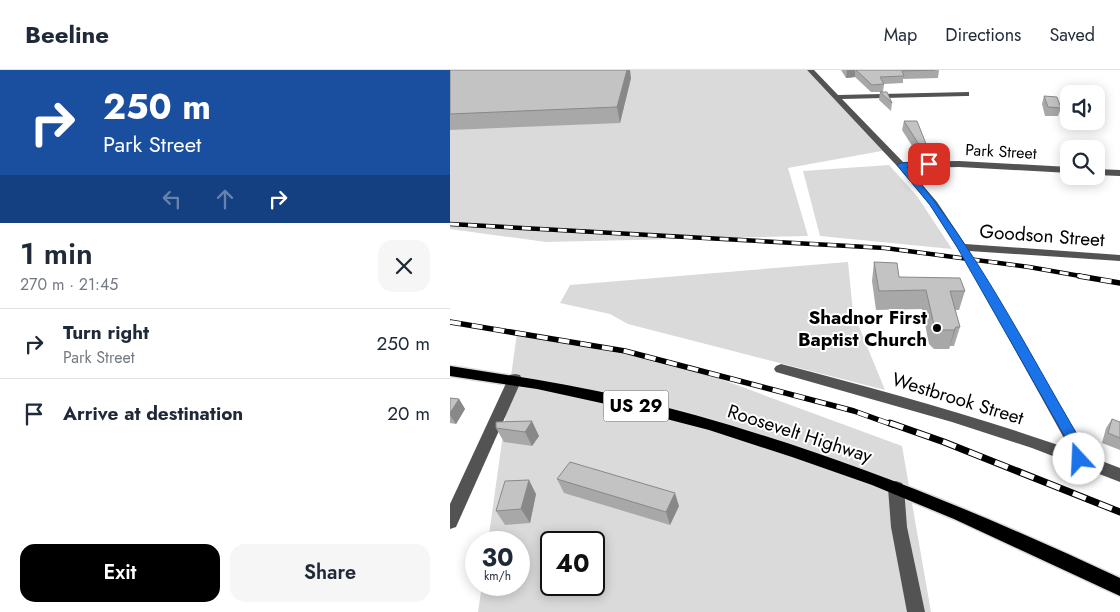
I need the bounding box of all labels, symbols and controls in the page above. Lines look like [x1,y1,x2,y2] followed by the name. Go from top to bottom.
[25,17,109,52] text: Beeline
[884,22,917,48] text: Map
[945,22,1021,48] text: Directions
[1049,22,1095,48] text: Saved
[103,82,211,132] text: 250 m
[1060,85,1105,185] map controls
[1060,85,1105,130] button: sound
[20,90,85,155] icon: right
[103,128,201,160] text: Park Street
[965,138,1037,165] street label: Park Street
[1060,140,1105,185] button: search
[908,143,950,185] pin
[915,150,943,178] icon: arrive
[158,185,186,213] icon: left
[211,185,239,213] icon: ahead
[264,185,292,213] icon: right
[979,218,1106,253] street label: Goodson Street
[20,232,93,275] text: 1 min
[378,240,430,292] button: close
[20,273,118,296] text: 270 m · 21:45
[798,304,927,353] place label: Shadnor First Baptist Church
[63,319,149,346] text: Turn right
[931,322,943,334] marker: Shadnor First Baptist Church
[20,330,48,358] icon: right
[377,330,430,357] text: 250 m
[63,346,135,369] text: Park Street
[889,366,1027,431] street label: Westbrook Street
[604,391,668,422] road number: US 29
[724,397,876,470] street label: Roosevelt Highway
[20,400,48,428] icon: arrive
[63,400,243,427] text: Arrive at destination
[387,400,430,427] text: 20 m
[1052,432,1104,484] position arrow
[540,531,605,596] speed limit sign: 40
[481,539,514,575] text: 30
[20,544,220,602] button: Exit
[230,544,430,602] button: Share
[484,567,511,585] text: km/h

